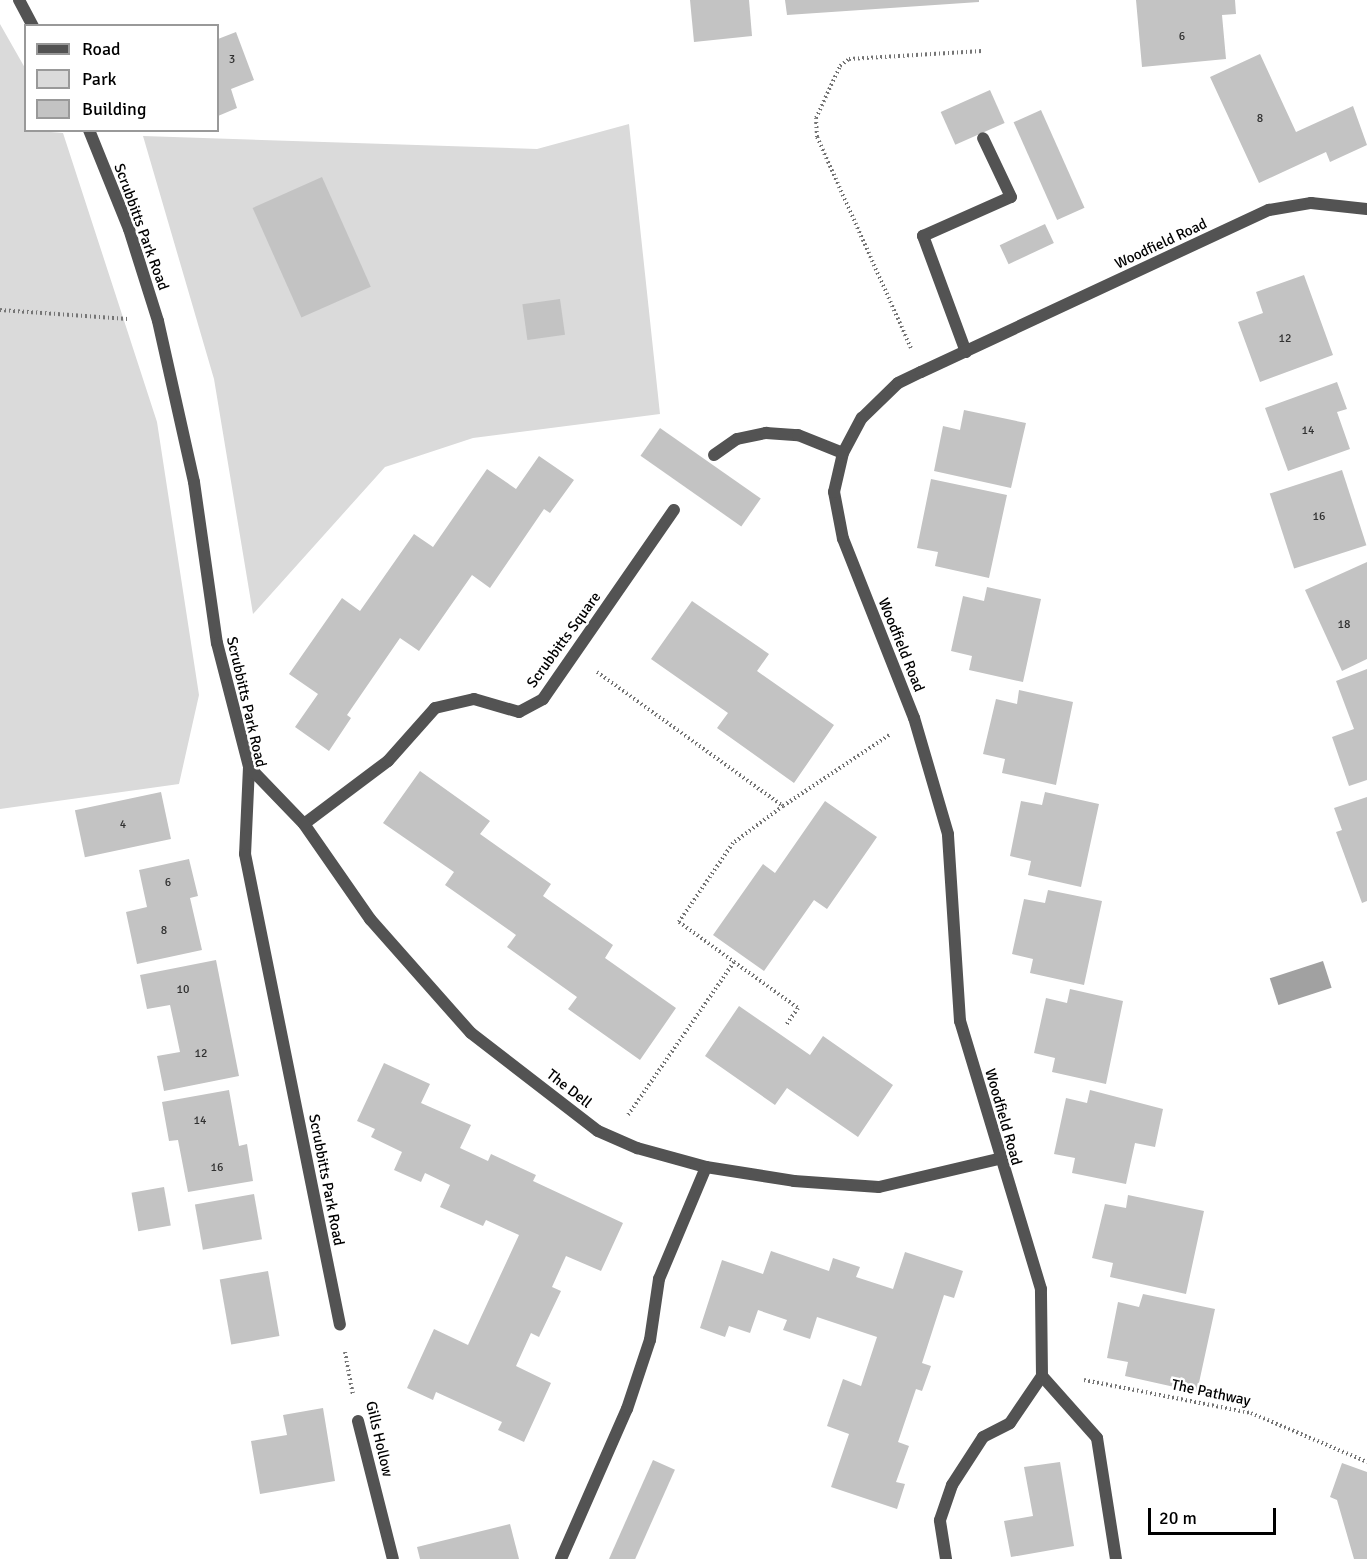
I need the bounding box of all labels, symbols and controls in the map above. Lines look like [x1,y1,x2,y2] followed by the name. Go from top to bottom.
[24,24,219,132] legend
[1179,30,1185,44] house number: 6
[82,38,121,60] text: Road
[229,53,235,67] house number: 3
[82,68,117,90] text: Park
[82,98,146,120] text: Building
[1257,112,1263,126] house number: 8
[110,161,172,293] street label: Scrubbitts Park Road
[1112,215,1210,273] street label: Woodfield Road
[1279,332,1291,346] house number: 12
[1302,424,1314,438] house number: 14
[1313,510,1325,524] house number: 16
[523,589,605,691] street label: Scrubbitts Square
[874,595,928,695] street label: Woodfield Road
[1338,618,1350,632] house number: 18
[222,635,270,769] street label: Scrubbitts Park Road
[120,818,126,832] house number: 4
[165,876,171,890] house number: 6
[161,924,167,938] house number: 8
[177,983,189,997] house number: 10
[195,1047,207,1061] house number: 12
[543,1066,595,1112] street label: The Dell
[981,1067,1025,1167] street label: Woodfield Road
[304,1113,348,1247] street label: Scrubbitts Park Road
[194,1114,206,1128] house number: 14
[211,1161,223,1175] house number: 16
[1170,1376,1252,1410] street label: The Pathway
[362,1399,396,1479] street label: Gills Hollow
[1151,1496,1278,1534] scale bar
[1159,1507,1197,1529] text: 20 m

